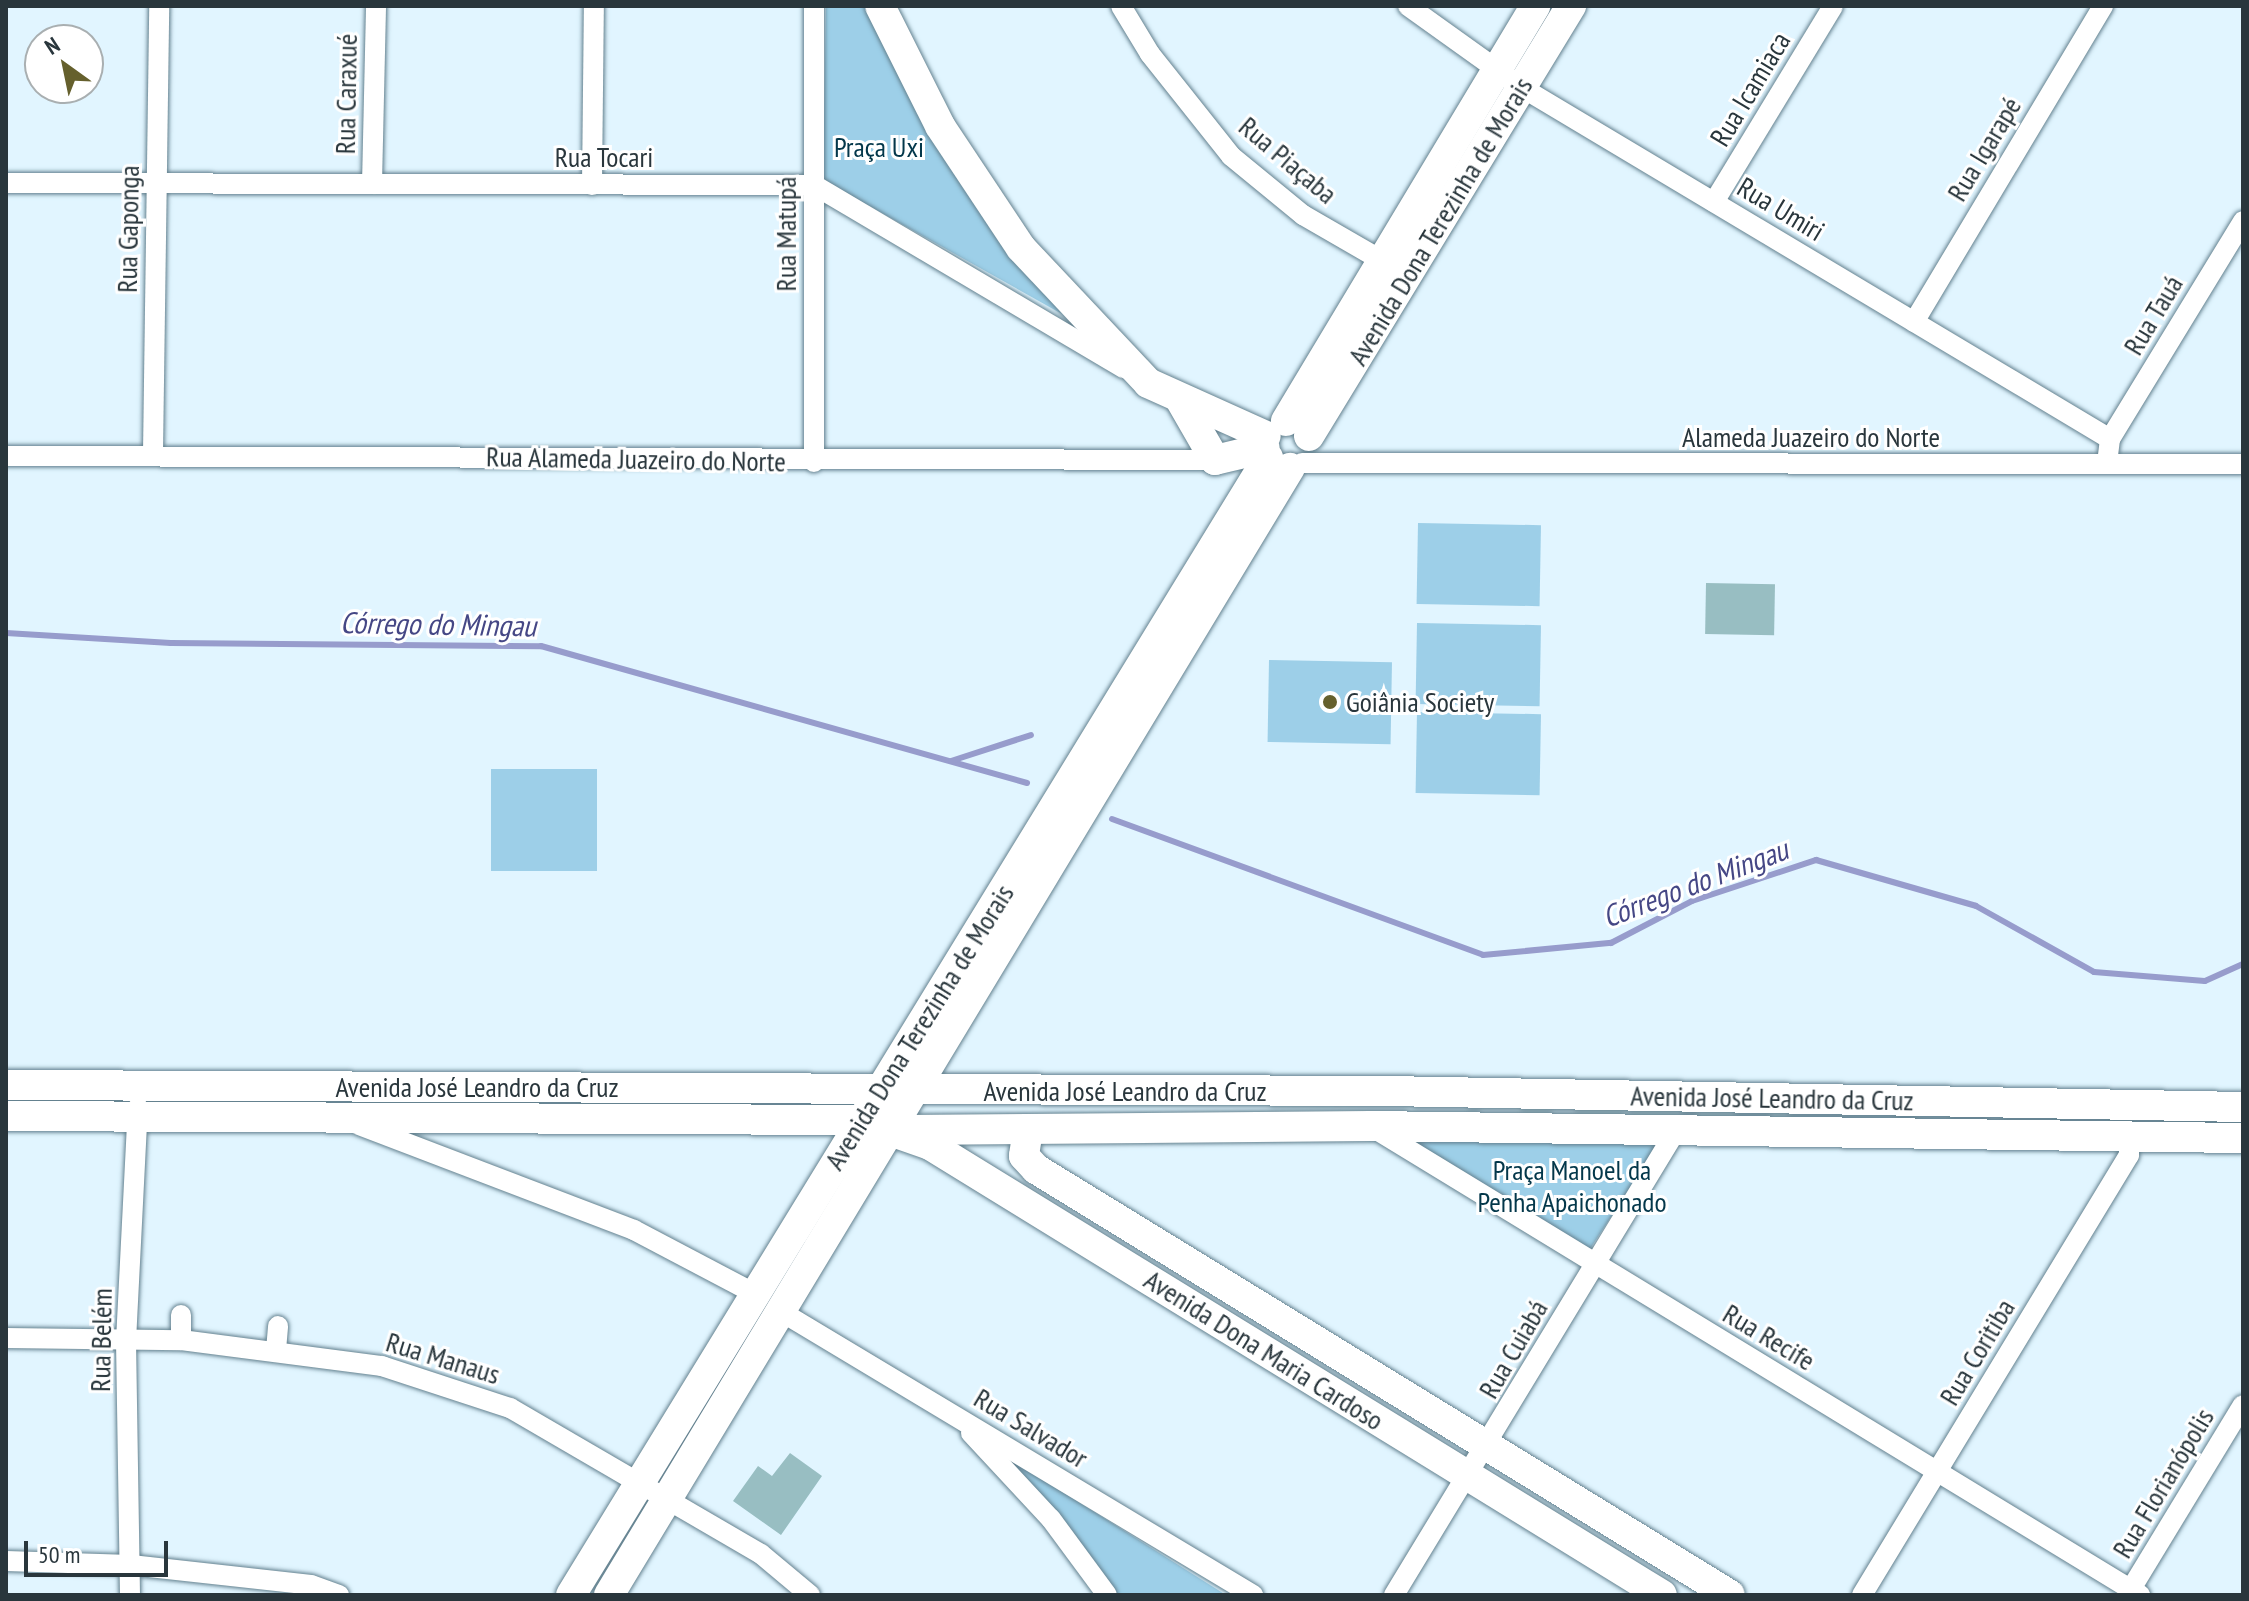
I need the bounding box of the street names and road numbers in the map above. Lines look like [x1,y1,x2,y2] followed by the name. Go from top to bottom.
[1703,26,1797,152] street label: Rua Icamiaca
[328,33,364,155] street label: Rua Caraxué
[1340,71,1540,371] street label: Avenida Dona Terezinha de Morais
[1940,91,2028,207] street label: Rua Igarapé
[1232,109,1344,211] street label: Rua Piaçaba
[554,140,654,174] street label: Rua Tocari
[110,165,146,293] street label: Rua Gaponga
[1731,170,1831,248] street label: Rua Umiri
[769,177,803,291] street label: Rua Matupá
[2116,269,2190,361] street label: Rua Tauá
[1682,420,1940,454] street label: Alameda Juazeiro do Norte
[485,440,787,478] street label: Rua Alameda Juazeiro do Norte
[817,878,1021,1176] street label: Avenida Dona Terezinha de Morais
[335,1070,619,1104] street label: Avenida José Leandro da Cruz
[983,1074,1267,1108] street label: Avenida José Leandro da Cruz
[1630,1079,1914,1117] street label: Avenida José Leandro da Cruz
[1138,1263,1390,1437] street label: Avenida Dona Maria Cardoso
[83,1288,119,1392] street label: Rua Belém
[1932,1293,2022,1411] street label: Rua Coritiba
[1471,1294,1555,1404] street label: Rua Cuiabá
[1717,1297,1821,1377] street label: Rua Recife
[382,1325,504,1391] street label: Rua Manaus
[968,1381,1094,1475] street label: Rua Salvador
[2105,1402,2221,1564] street label: Rua Florianópolis

